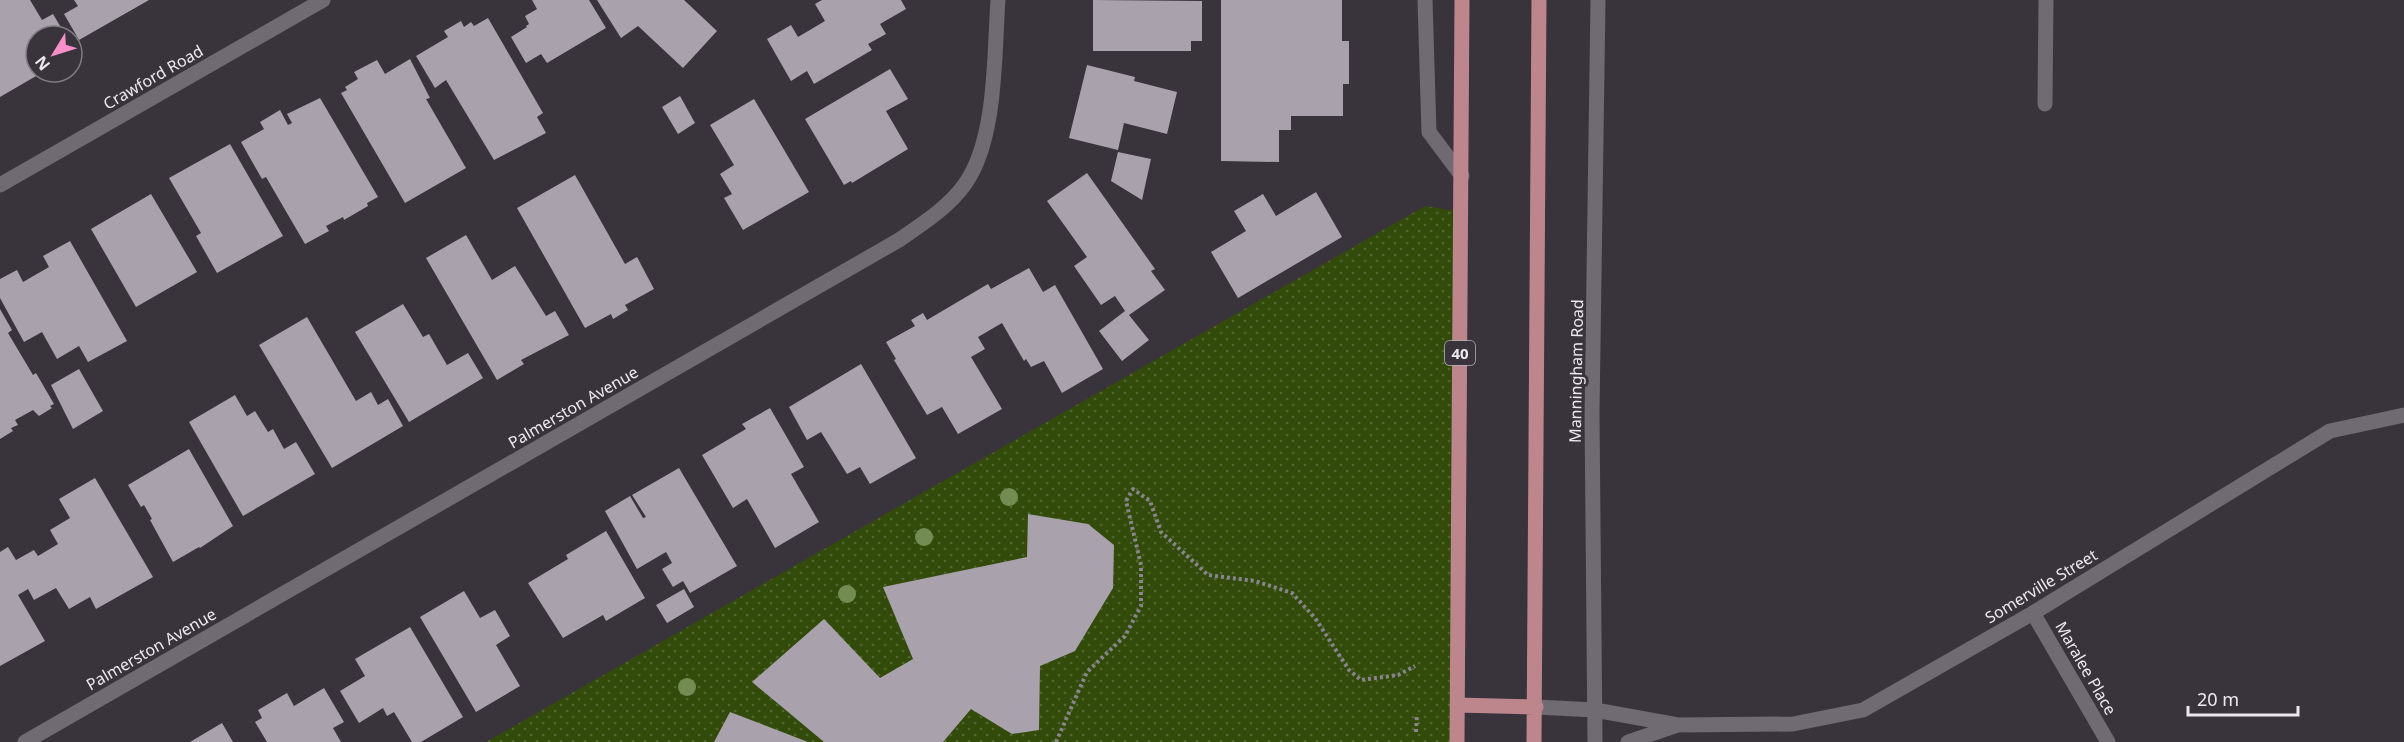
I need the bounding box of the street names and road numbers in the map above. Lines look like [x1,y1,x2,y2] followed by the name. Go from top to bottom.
[99,40,207,114] street label: Crawford Road
[1564,299,1588,443] street label: Manningham Road
[1445,341,1475,365] road number: 40
[504,361,642,453] street label: Palmerston Avenue
[1981,544,2101,628] street label: Somerville Street
[82,603,220,695] street label: Palmerston Avenue
[2050,617,2122,719] street label: Maralee Place

